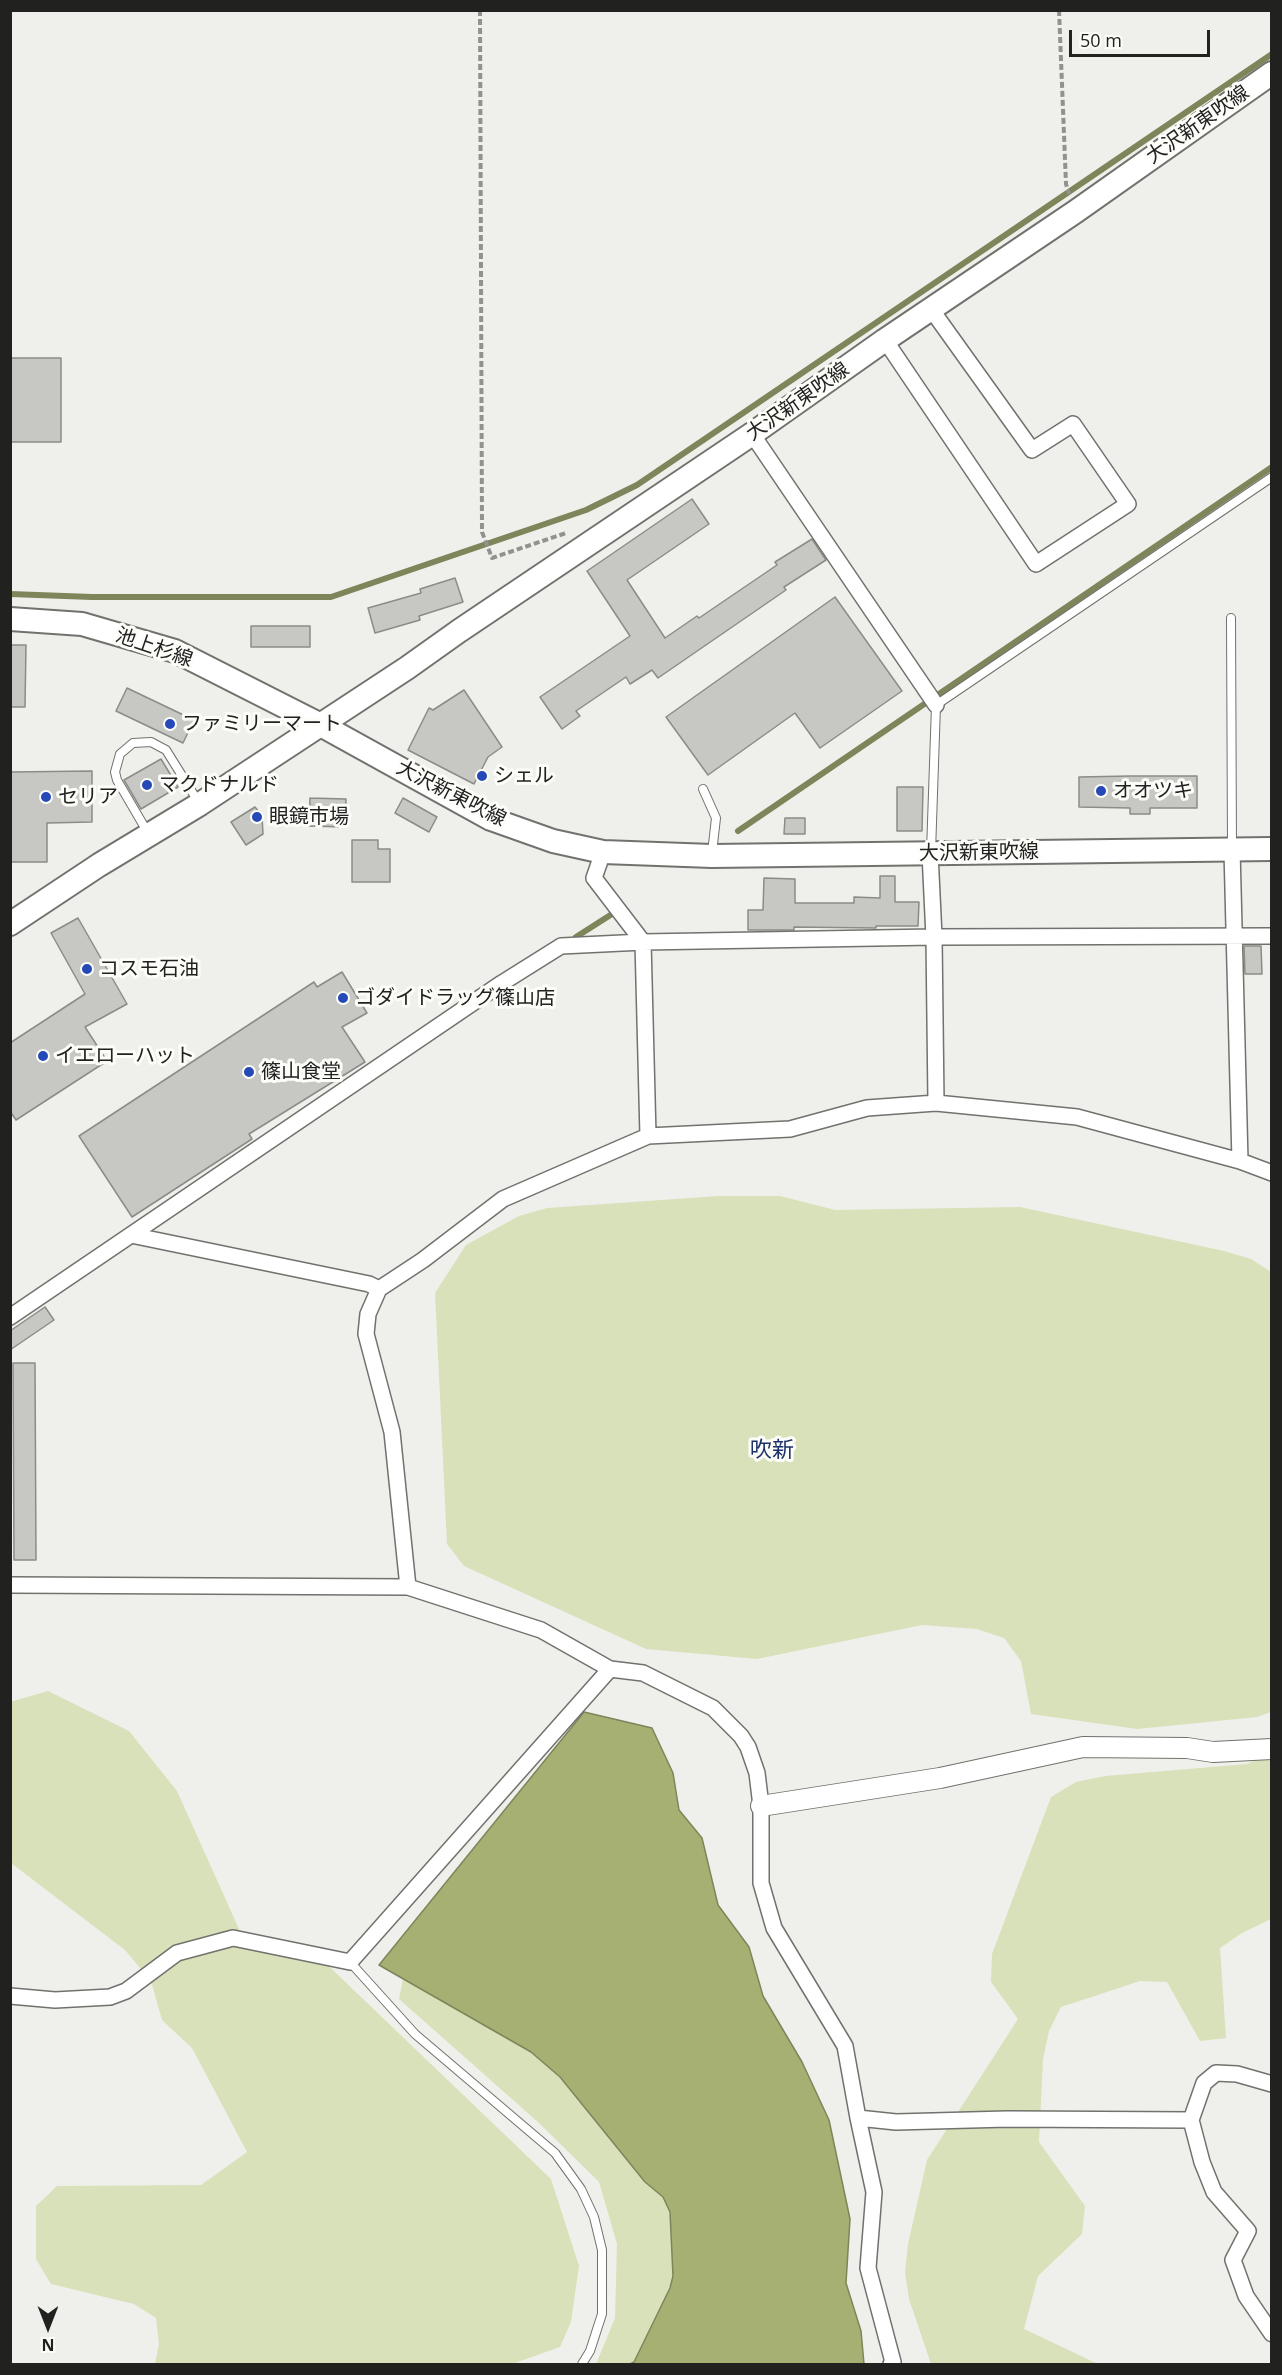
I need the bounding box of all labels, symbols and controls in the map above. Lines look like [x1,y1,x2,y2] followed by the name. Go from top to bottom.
[1072,18,1213,56] scale bar
[1080,28,1122,52] text: 50 m
[1142,81,1254,169] street label: 大沢新東吹線
[742,358,854,446] street label: 大沢新東吹線
[112,624,196,672] street label: 池上杉線
[182,712,342,736] place label: ファミリーマート
[163,717,177,731] marker: ファミリーマート
[392,756,510,832] street label: 大沢新東吹線
[494,764,554,788] place label: シェル
[475,769,489,783] marker: シェル
[159,773,279,797] place label: マクドナルド
[140,778,154,792] marker: マクドナルド
[1113,779,1193,803] place label: オオツキ
[1094,784,1108,798] marker: オオツキ
[58,785,118,809] place label: セリア
[39,790,53,804] marker: セリア
[269,805,349,829] place label: 眼鏡市場
[250,810,264,824] marker: 眼鏡市場
[919,840,1039,866] street label: 大沢新東吹線
[99,957,199,981] place label: コスモ石油
[80,962,94,976] marker: コスモ石油
[355,986,555,1010] place label: ゴダイドラッグ篠山店
[336,991,350,1005] marker: ゴダイドラッグ篠山店
[55,1044,195,1068] place label: イエローハット
[36,1049,50,1063] marker: イエローハット
[261,1060,341,1084] place label: 篠山食堂
[242,1065,256,1079] marker: 篠山食堂
[750,1438,794,1464] district label: 吹新
[18,2297,78,2357] north arrow
[42,2334,55,2356] text: N

